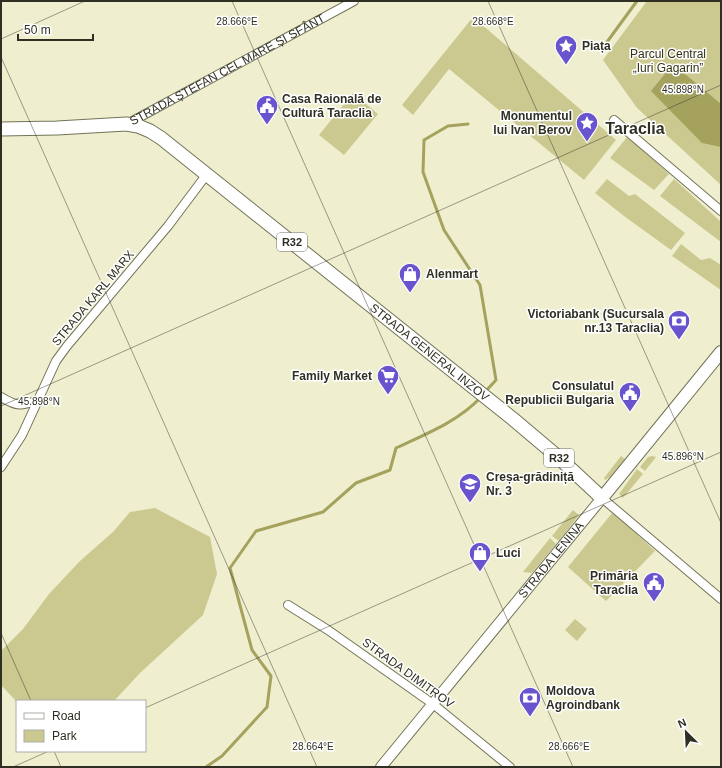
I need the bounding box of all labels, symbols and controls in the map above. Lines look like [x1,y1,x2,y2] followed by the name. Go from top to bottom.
[127,11,328,128] street label: STRADA ȘTEFAN CEL MARE ȘI SFÂNT
[18,16,93,42] scale bar
[216,16,258,27] text: 28.666°E
[472,16,514,27] text: 28.668°E
[24,23,51,37] text: 50 m
[553,33,579,66] place icon: Piața
[582,39,611,53] place label: Piața
[630,47,706,75] park label: Parcul Central „Iuri Gagarin”
[662,84,704,95] text: 45.898°N
[282,92,382,120] place label: Casa Raională de Cultură Taraclia
[254,93,280,126] public building icon: Casa Raională de Cultură Taraclia
[493,109,572,137] place label: Monumentul lui Ivan Berov
[574,110,600,143] place icon: Monumentul lui Ivan Berov
[605,120,665,137] district label: Taraclia
[277,233,307,251] road number: R32
[49,247,137,349] street label: STRADA KARL MARX
[397,261,423,294] shop icon: Alenmart
[426,267,478,281] place label: Alenmart
[367,301,492,404] street label: STRADA GENERAL INZOV
[528,307,664,335] place label: Victoriabank (Sucursala nr.13 Taraclia)
[666,308,692,341] bank icon: Victoriabank (Sucursala nr.13 Taraclia)
[375,363,401,396] supermarket icon: Family Market
[292,369,372,383] place label: Family Market
[505,379,614,407] place label: Consulatul Republicii Bulgaria
[617,380,643,413] public building icon: Consulatul Republicii Bulgaria
[18,396,60,407] text: 45.898°N
[544,449,574,467] road number: R32
[662,451,704,462] text: 45.896°N
[486,470,574,498] place label: Creșa-grădiniță Nr. 3
[457,471,483,504] school or university icon: Creșa-grădiniță Nr. 3
[516,519,587,601] street label: STRADA LENINA
[467,540,493,573] shop icon: Luci
[496,546,521,560] place label: Luci
[590,569,638,597] place label: Primăria Taraclia
[641,570,667,603] public building icon: Primăria Taraclia
[359,635,457,711] street label: STRADA DIMITROV
[546,684,620,712] place label: Moldova Agroindbank
[517,685,543,718] bank icon: Moldova Agroindbank
[16,700,146,752] legend
[52,709,81,723] text: Road
[666,712,706,752] north arrow
[676,716,688,730] text: N
[52,729,78,743] text: Park
[292,741,334,752] text: 28.664°E
[548,741,590,752] text: 28.666°E

